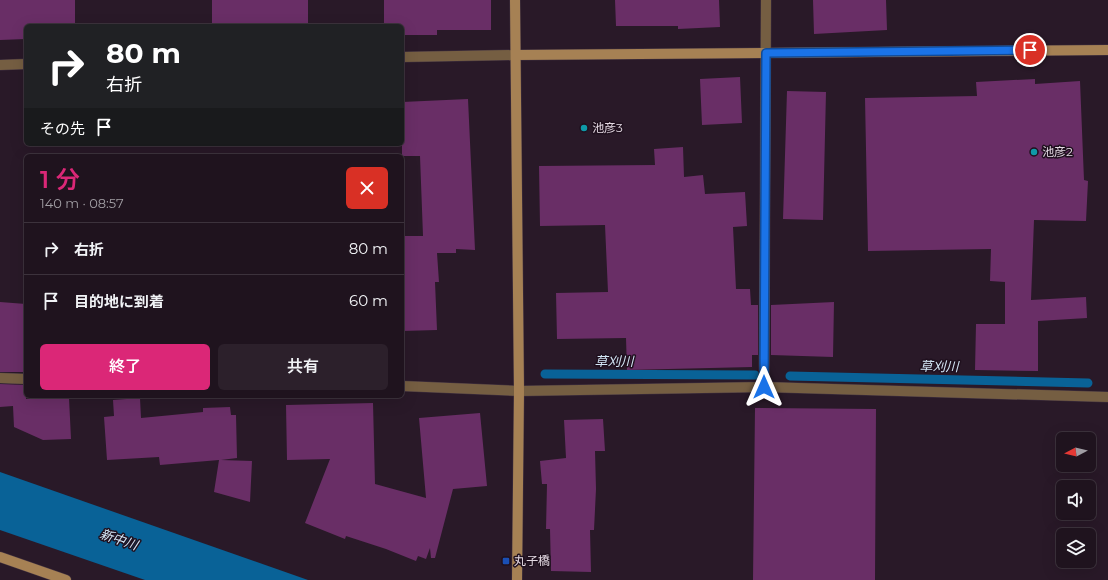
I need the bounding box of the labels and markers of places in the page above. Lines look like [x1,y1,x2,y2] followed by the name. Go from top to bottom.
[1013,33,1047,67] pin
[592,120,623,135] place label: 池彦3
[579,123,589,133] marker: 池彦3
[1042,144,1073,159] place label: 池彦2
[1029,147,1039,157] marker: 池彦2
[514,553,550,568] place label: 丸子橋
[501,556,511,566] marker: 丸子橋

